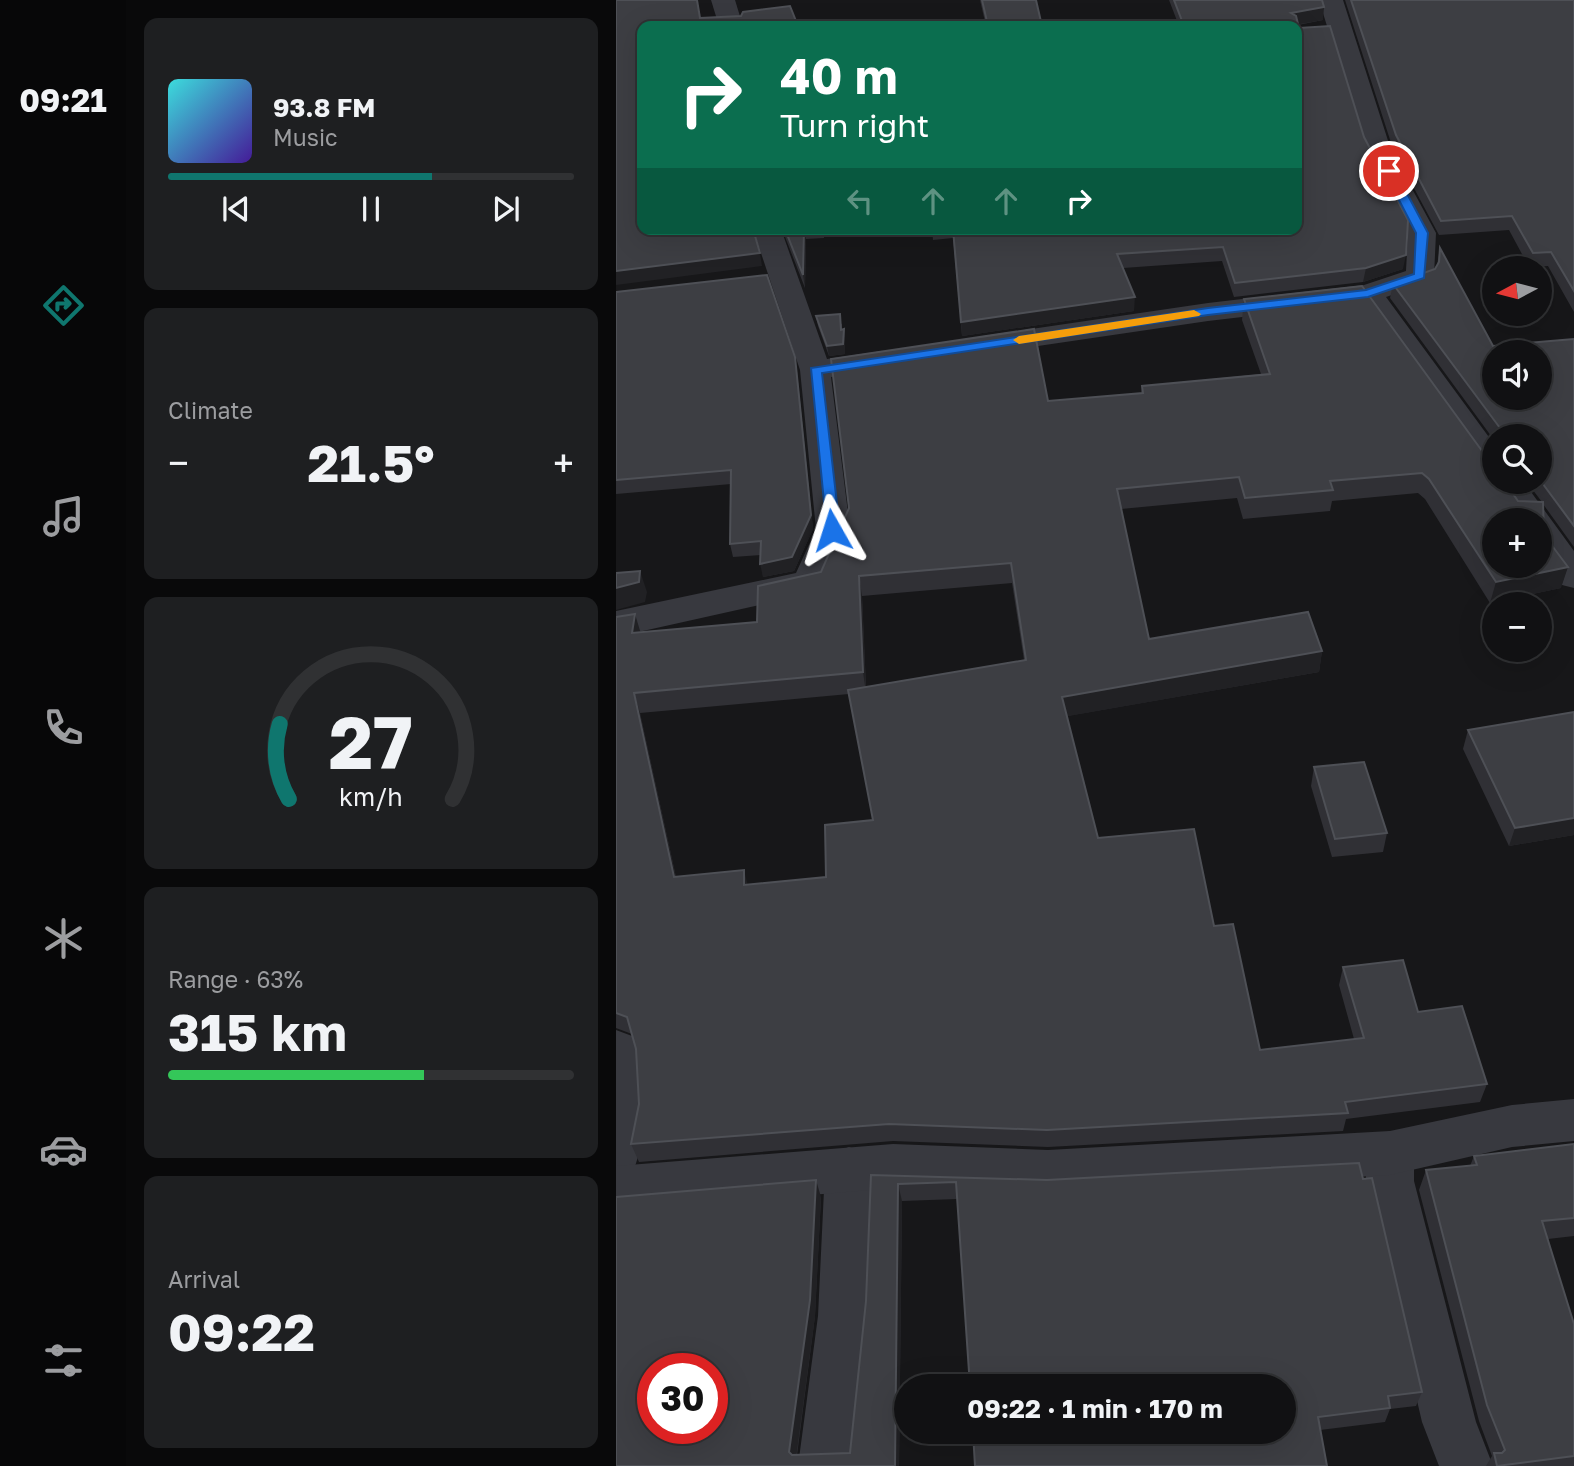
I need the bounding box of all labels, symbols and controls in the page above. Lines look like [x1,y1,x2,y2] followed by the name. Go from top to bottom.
[780,46,898,105] text: 40 m
[665,49,756,140] icon: right
[19,81,107,119] text: 09:21
[273,92,375,123] text: 93.8 FM
[780,106,929,144] text: Turn right
[273,123,338,151] text: Music
[1359,141,1419,201] pin
[1370,152,1408,190] icon: arrive
[841,182,879,220] icon: left
[914,182,952,220] icon: ahead
[987,182,1025,220] icon: ahead
[1060,182,1098,220] icon: right
[217,190,255,228] icon: previous
[352,190,390,228] icon: pause
[487,190,525,228] icon: next
[1482,256,1552,326] north arrow
[1482,256,1552,662] map controls
[39,281,88,330] icon: directions
[1482,340,1552,410] button: sound
[168,396,253,424] text: Climate
[1482,424,1552,494] button: search
[307,431,435,493] text: 21.5°
[168,440,189,485] text: −
[553,440,574,485] text: +
[39,492,88,541] icon: music
[795,493,869,567] position arrow
[1482,508,1552,578] button: +
[1482,592,1552,662] button: −
[329,698,413,785] text: 27
[39,703,88,752] icon: phone
[339,781,403,812] text: km/h
[39,914,88,963] icon: climate
[168,965,303,993] text: Range · 63%
[168,1000,347,1062] text: 315 km
[39,1125,88,1174] icon: car
[168,1265,240,1293] text: Arrival
[168,1300,315,1362] text: 09:22
[39,1336,88,1385] icon: filters
[637,1353,728,1444] speed limit sign: 30
[967,1393,1223,1424] text: 09:22 · 1 min · 170 m

